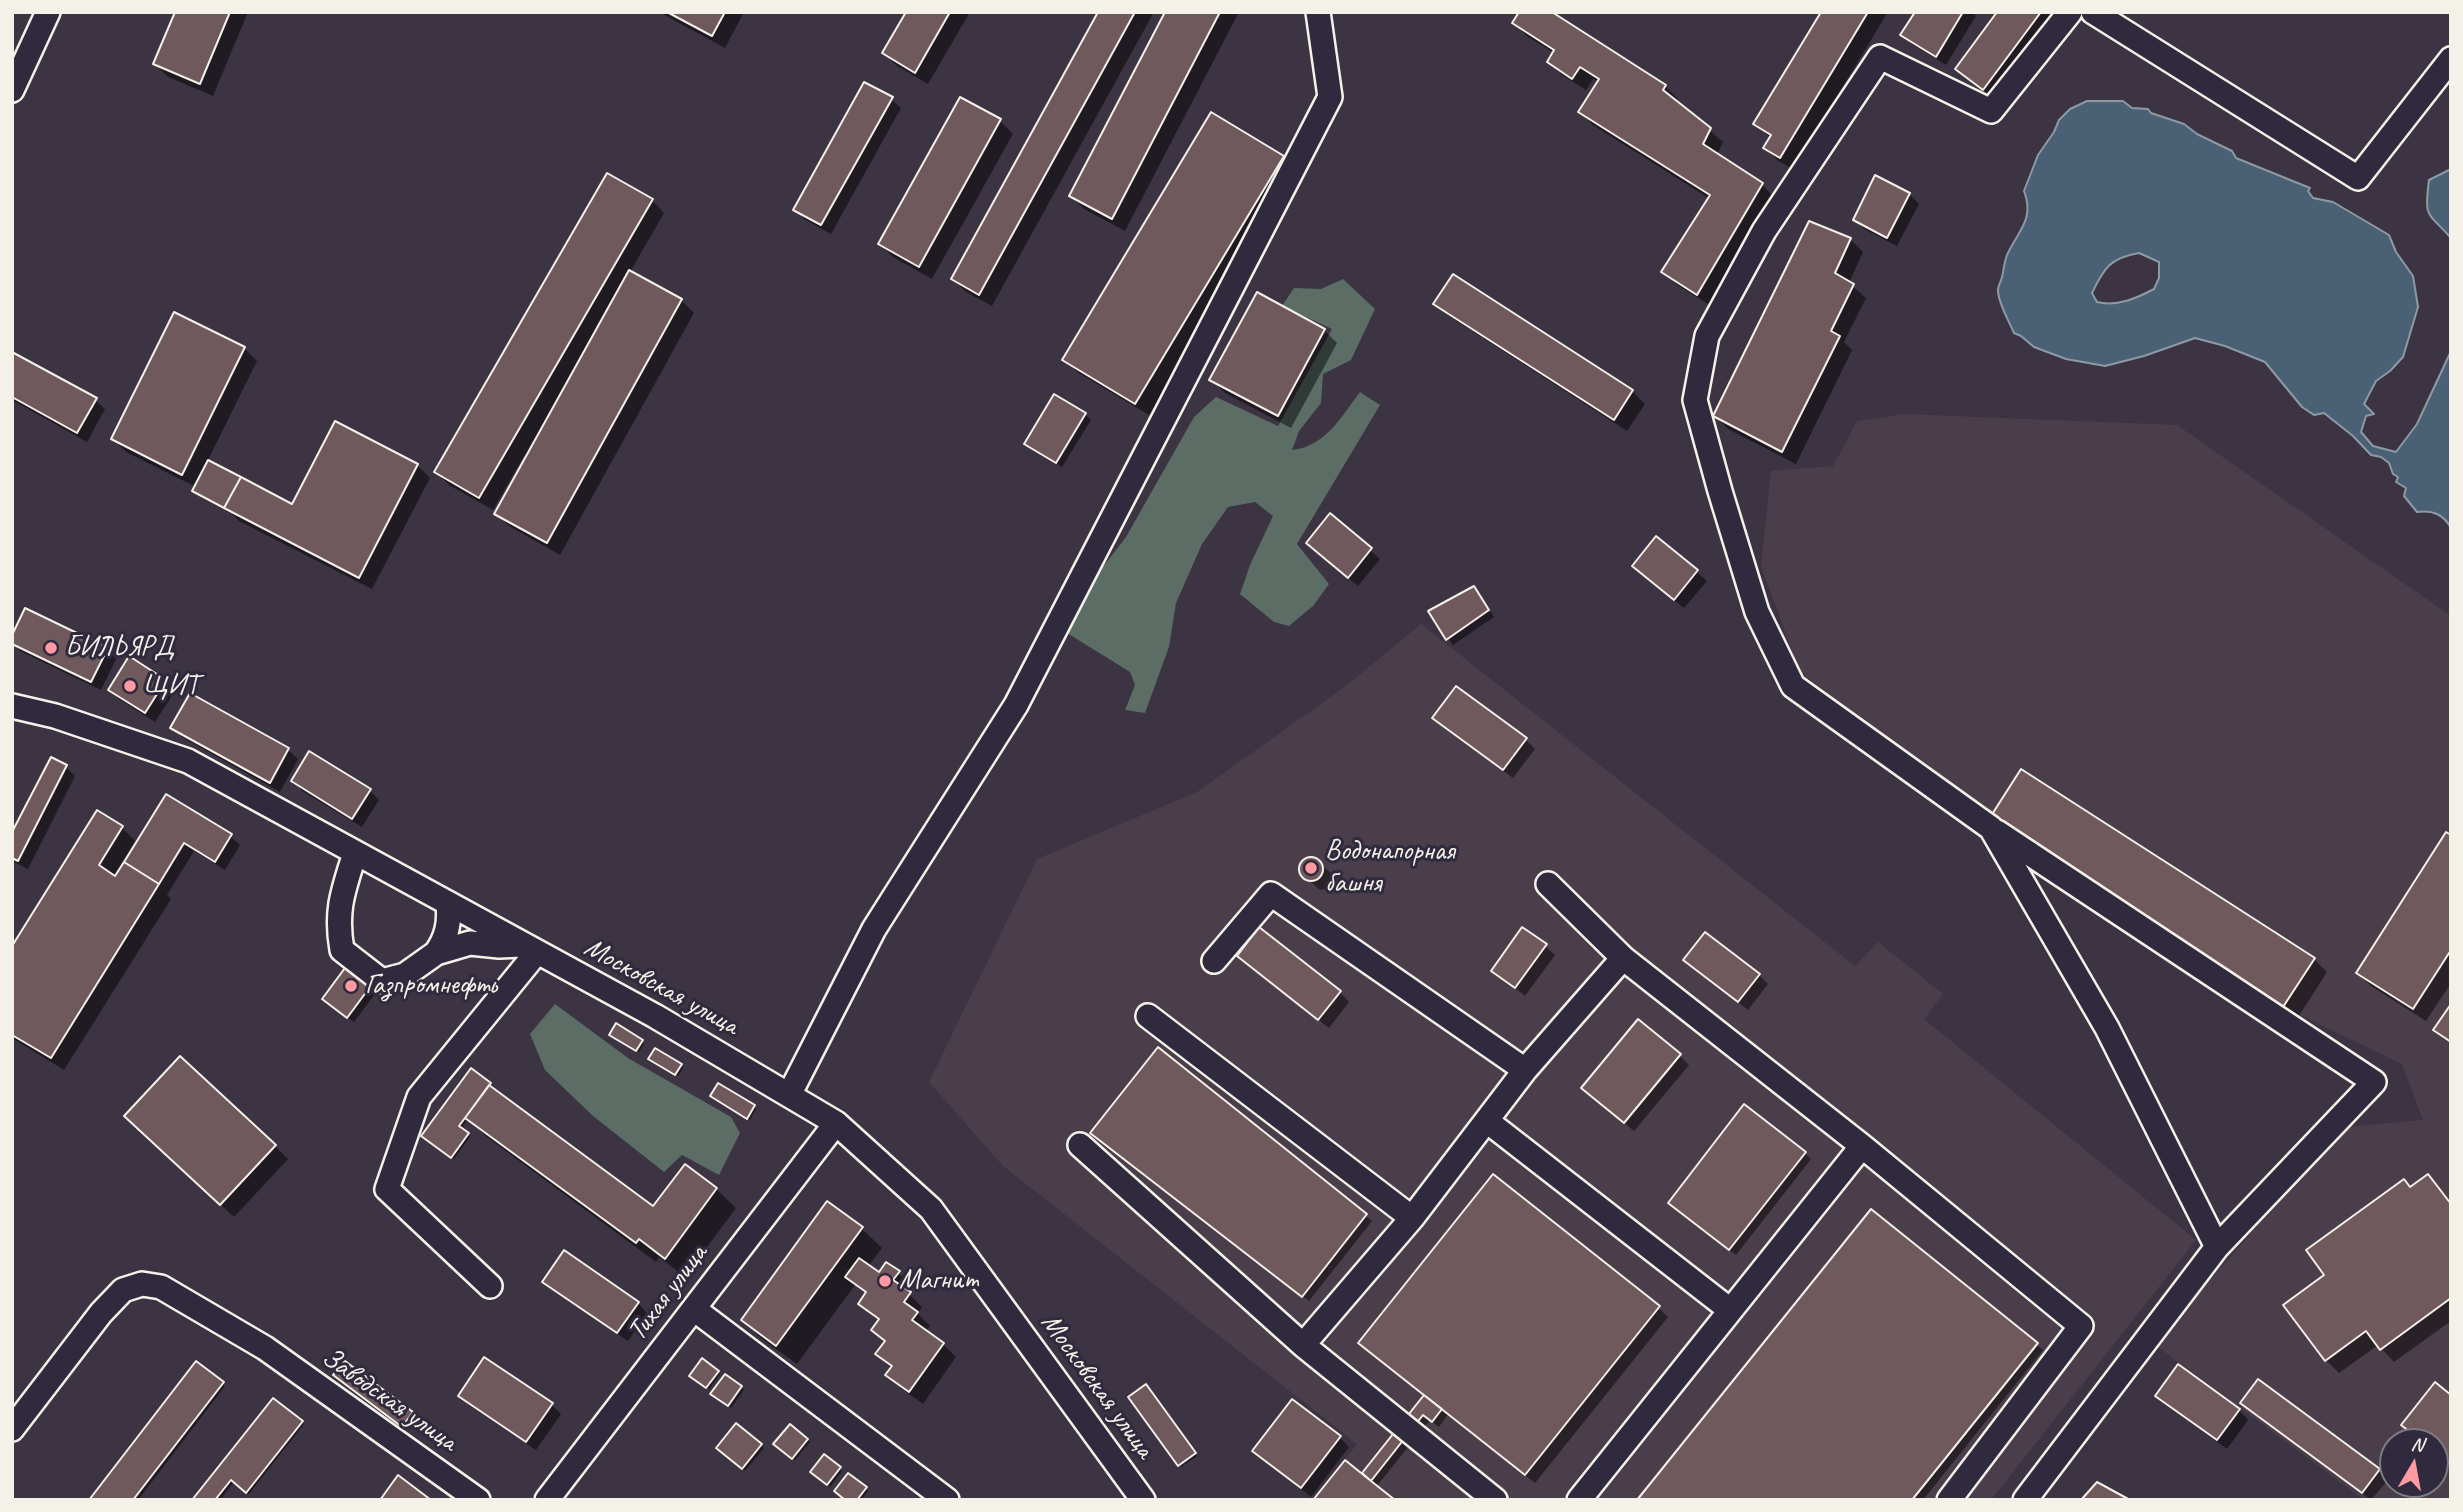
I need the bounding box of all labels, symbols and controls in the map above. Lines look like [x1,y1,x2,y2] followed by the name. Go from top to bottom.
[65,631,174,665] place label: БИЛЬЯРД
[43,640,59,656] marker: БИЛЬЯРД
[144,669,198,703] place label: ЩИТ
[122,678,138,694] marker: ЩИТ
[1325,835,1455,901] place label: Водонапорная башня
[1303,860,1319,876] marker: Водонапорная башня
[578,931,744,1043] street label: Московская улица
[365,969,497,1003] place label: Газпромнефть
[343,978,359,994] marker: Газпромнефть
[621,1238,715,1348] street label: Тихая улица
[899,1264,979,1298] place label: Магнит
[877,1273,893,1289] marker: Магнит
[1033,1307,1161,1465] street label: Московская улица
[315,1341,463,1459] street label: Заводская улица
[2379,1428,2449,1498] north arrow
[2409,1431,2425,1457] text: N

